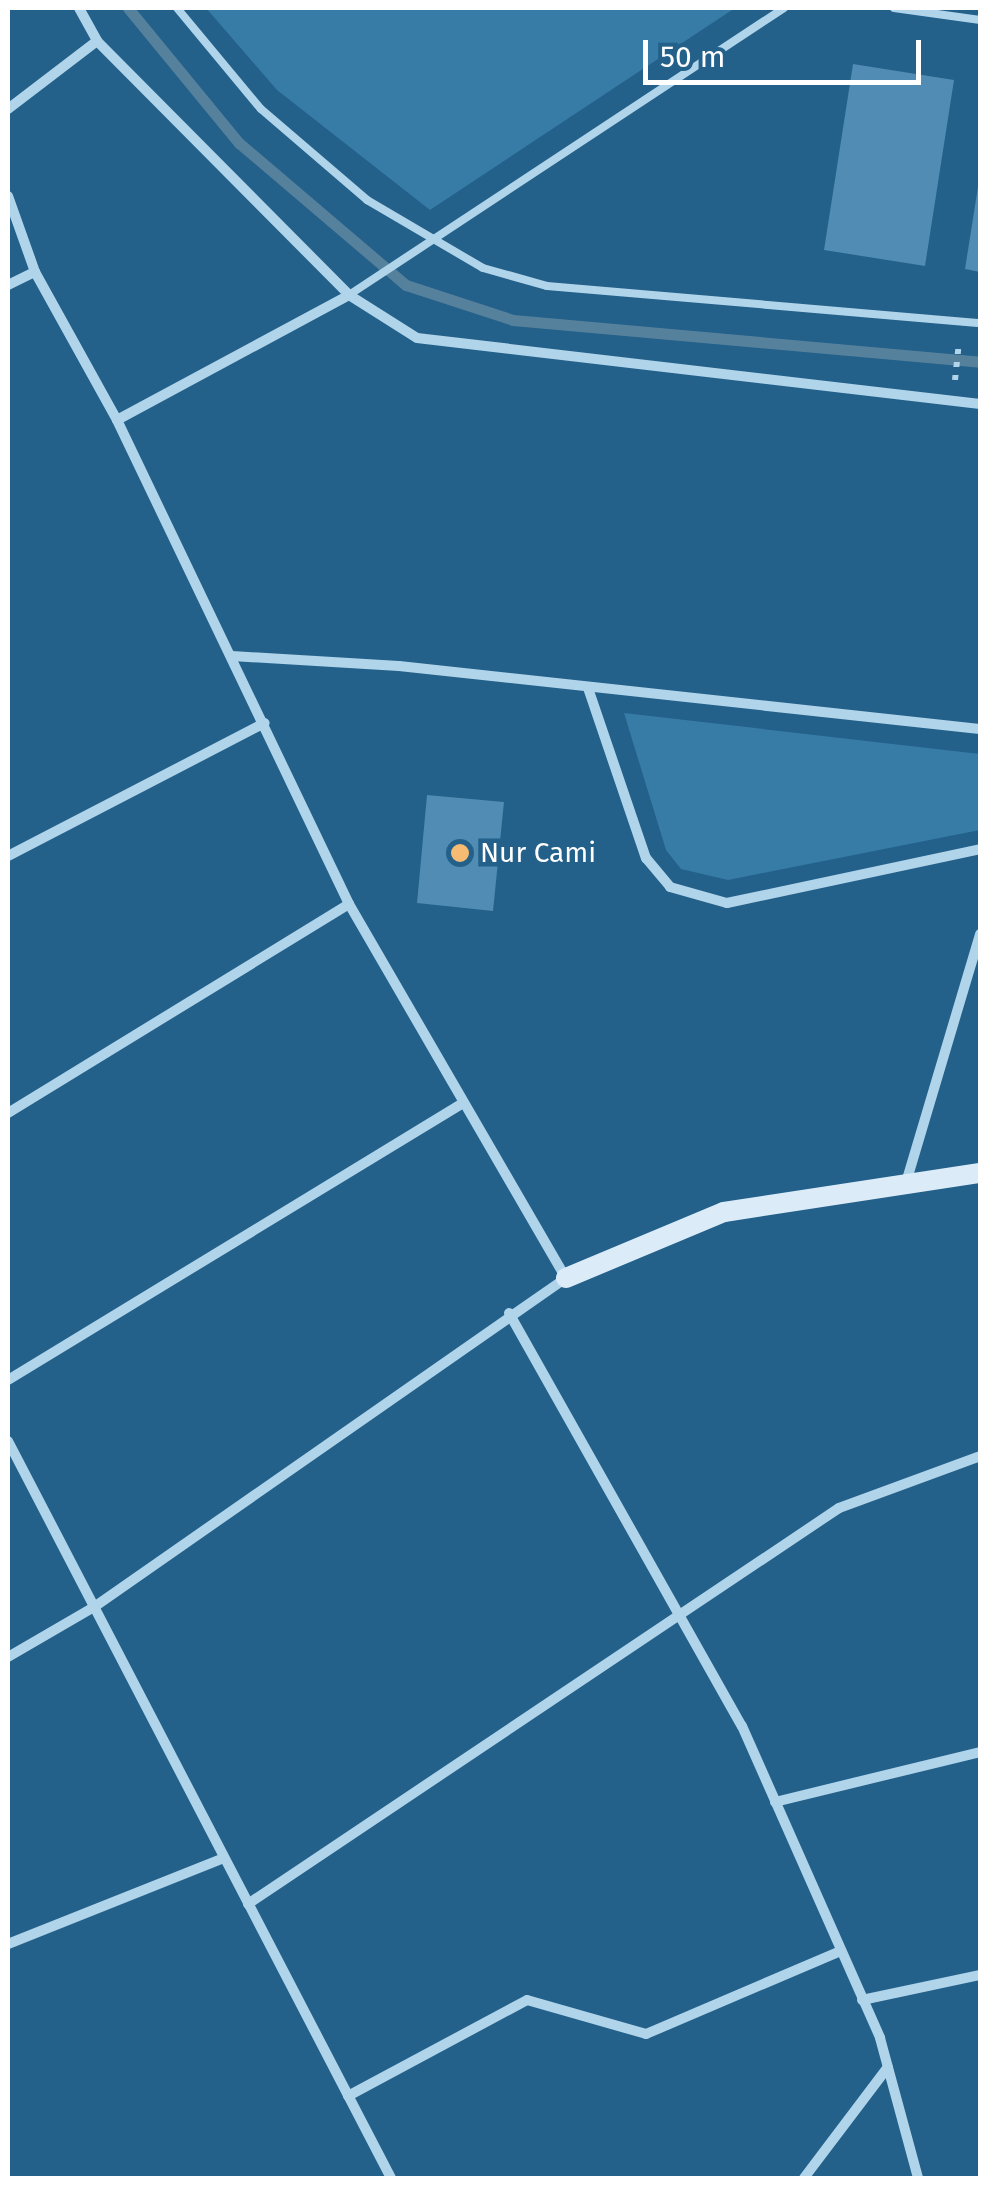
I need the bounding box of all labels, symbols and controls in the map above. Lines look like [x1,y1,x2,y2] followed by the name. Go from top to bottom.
[648,20,926,82] scale bar
[660,39,725,75] text: 50 m
[480,836,596,870] place label: Nur Cami
[449,842,471,864] marker: Nur Cami

